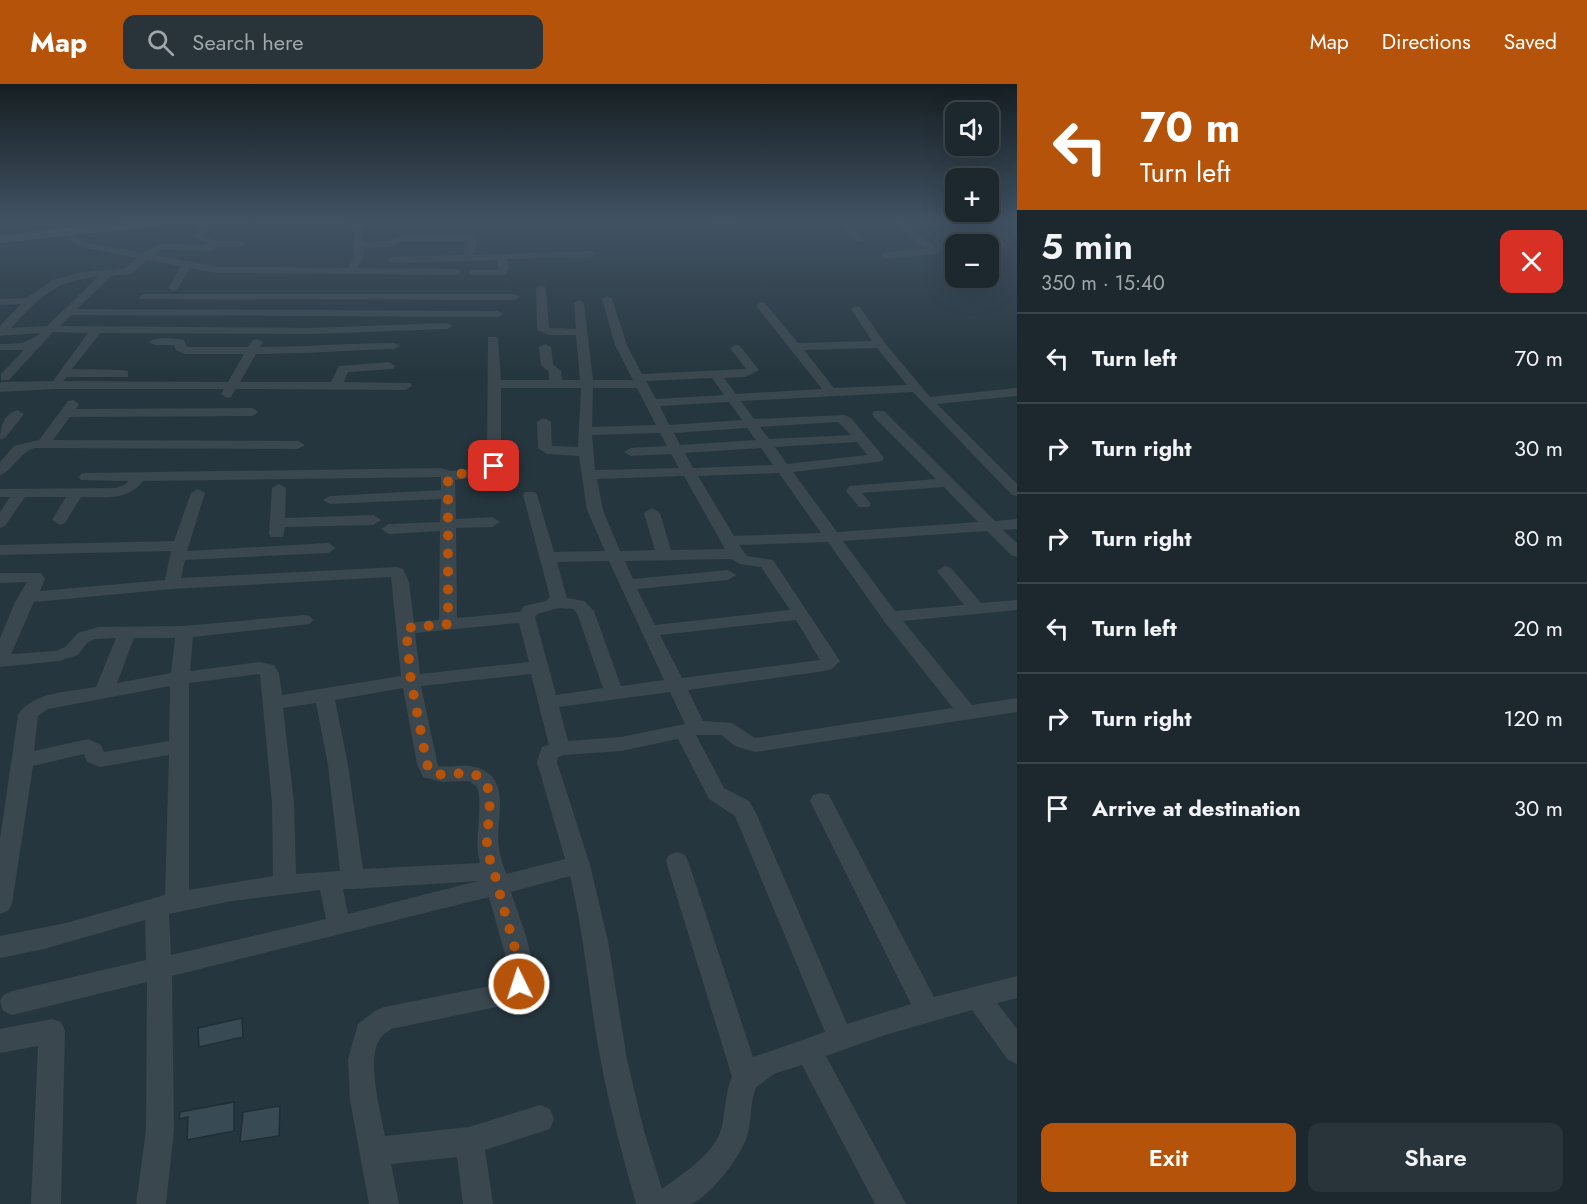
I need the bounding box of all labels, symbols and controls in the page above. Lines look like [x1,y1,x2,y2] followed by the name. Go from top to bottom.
[123,15,543,69] search box
[30,22,87,63] text: Map
[144,26,177,59] icon: search
[192,26,304,58] text: Search here
[1310,27,1349,57] text: Map
[1382,27,1471,57] text: Directions
[1504,27,1557,57] text: Saved
[1140,97,1240,158] text: 70 m
[945,102,999,288] map controls
[945,102,999,156] button: sound
[1041,108,1119,186] icon: left
[1140,153,1230,192] text: Turn left
[945,168,999,222] button: +
[1041,220,1133,272] text: 5 min
[1500,230,1563,293] button: close
[945,234,999,288] button: −
[1041,269,1165,298] text: 350 m · 15:40
[1041,342,1074,375] icon: left
[1092,342,1177,374] text: Turn left
[1514,342,1563,374] text: 70 m
[1041,432,1074,465] icon: right
[1092,432,1192,464] text: Turn right
[1514,432,1563,464] text: 30 m
[468,440,519,491] pin
[477,449,510,482] icon: arrive
[1041,522,1074,555] icon: right
[1092,522,1192,554] text: Turn right
[1514,522,1563,554] text: 80 m
[1041,612,1074,645] icon: left
[1092,612,1177,644] text: Turn left
[1514,612,1563,644] text: 20 m
[1041,702,1074,735] icon: right
[1092,702,1192,734] text: Turn right
[1504,702,1563,734] text: 120 m
[1041,792,1074,825] icon: arrive
[1092,792,1301,824] text: Arrive at destination
[1514,792,1563,824] text: 30 m
[487,952,551,1016] position arrow
[1041,1123,1296,1192] button: Exit
[1308,1123,1563,1192] button: Share

